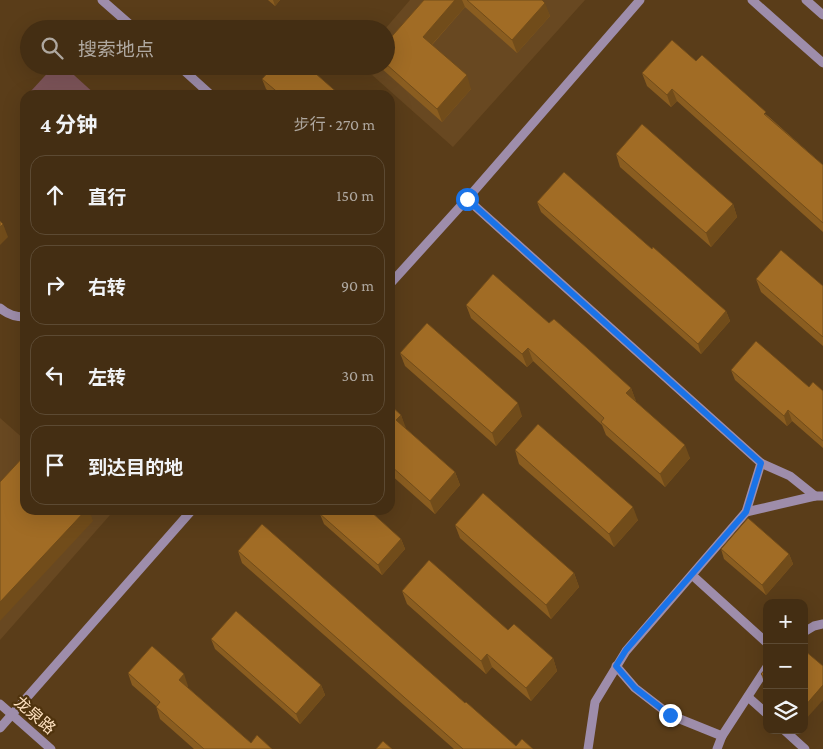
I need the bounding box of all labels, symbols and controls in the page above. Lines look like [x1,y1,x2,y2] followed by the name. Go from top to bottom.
[20,20,395,75] search box
[38,34,66,62] icon: search
[78,39,154,60] text: 搜索地点
[40,113,97,137] text: 4 分钟
[294,116,375,133] text: 步行 · 270 m
[41,181,69,209] icon: ahead
[88,187,126,208] text: 直行
[336,187,374,204] text: 150 m
[456,188,479,211] route start
[41,271,69,299] icon: right
[88,277,126,298] text: 右转
[341,277,374,294] text: 90 m
[41,361,69,389] icon: left
[88,367,126,388] text: 左转
[342,367,374,384] text: 30 m
[41,451,69,479] icon: arrive
[88,457,183,478] text: 到达目的地
[763,599,808,734] map controls
[763,599,808,644] button: +
[763,644,808,689] button: −
[763,689,808,734] button: layers
[11,693,59,737] street label: 龙泉路
[659,704,682,727] route end

